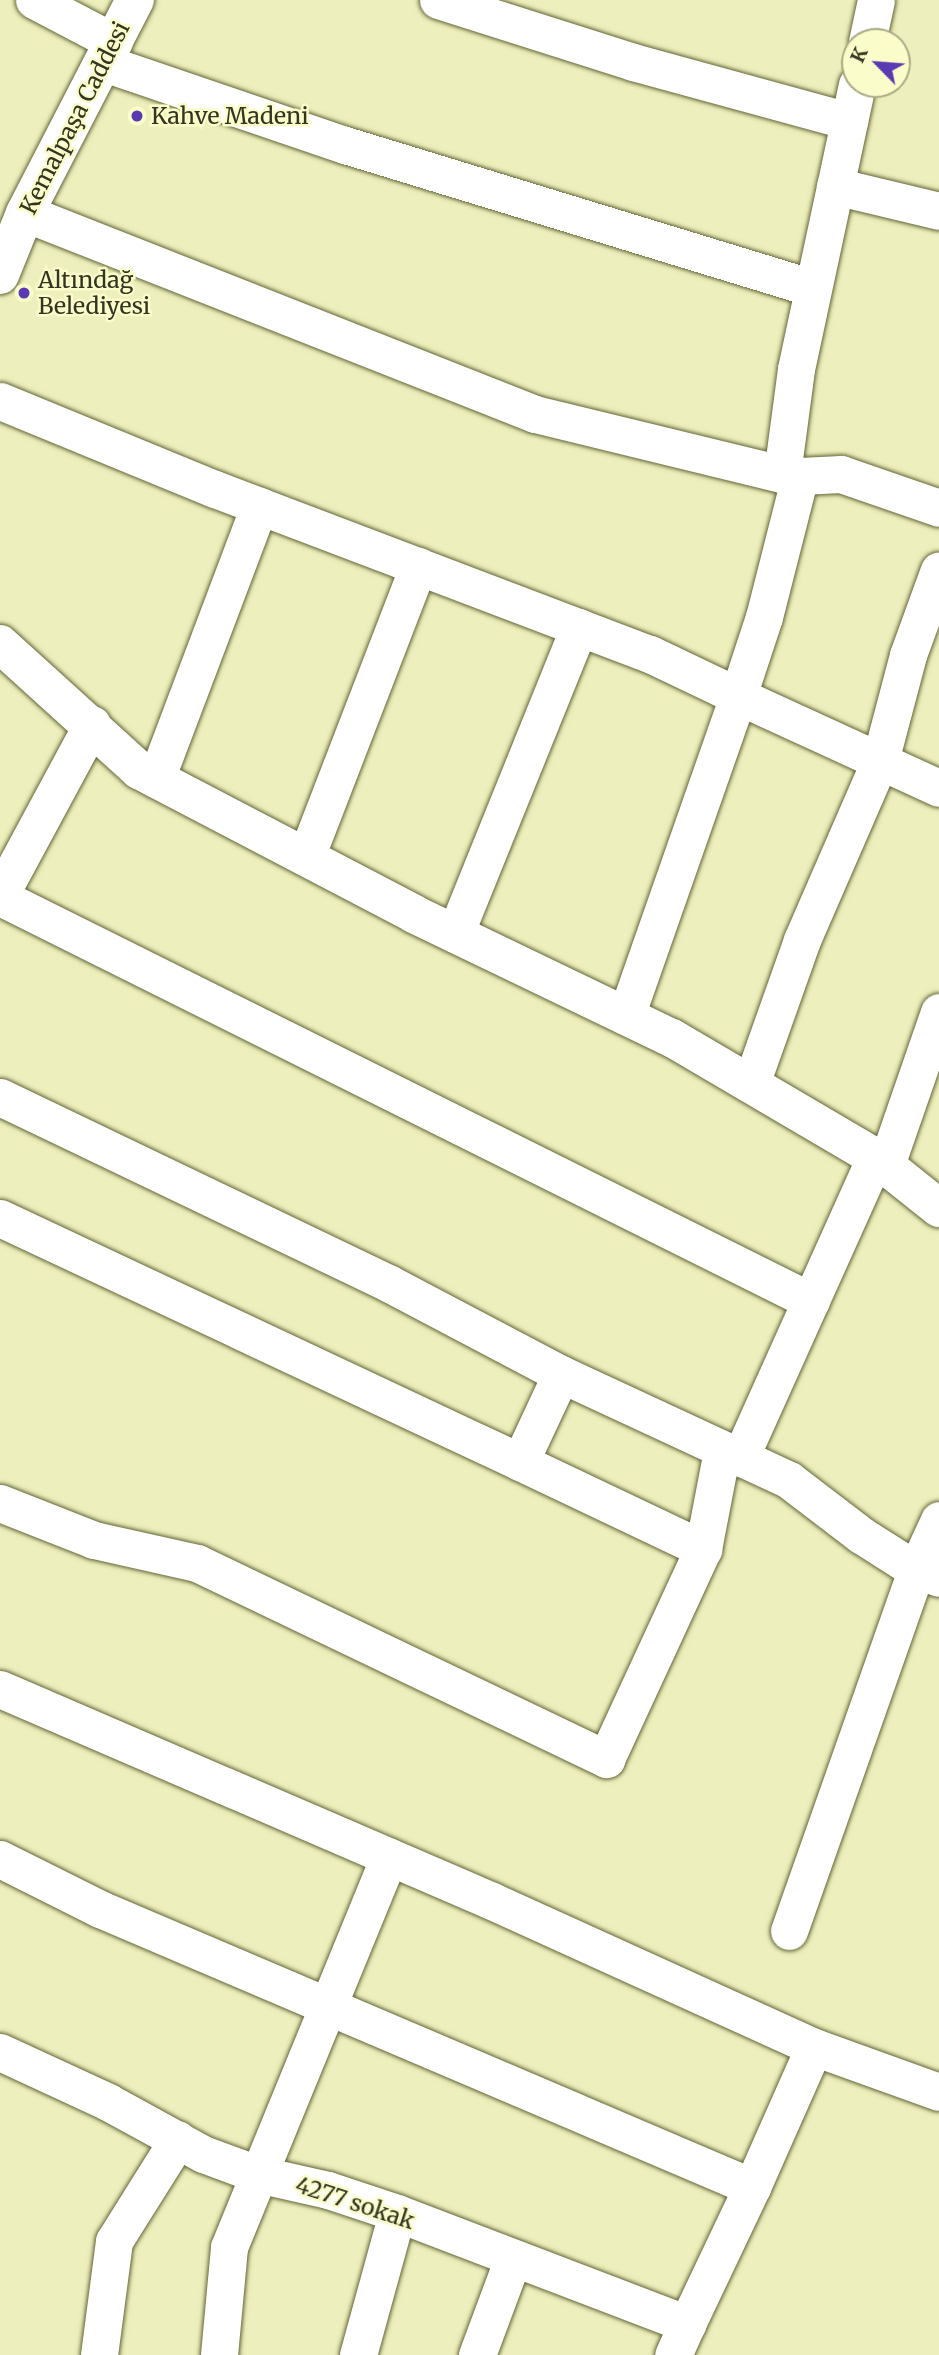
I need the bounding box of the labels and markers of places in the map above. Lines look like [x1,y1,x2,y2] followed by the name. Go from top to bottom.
[151,102,309,130] place label: Kahve Madeni
[129,108,145,124] marker: Kahve Madeni
[38,266,150,320] place label: Altındağ Belediyesi
[16,285,32,301] marker: Altındağ Belediyesi

